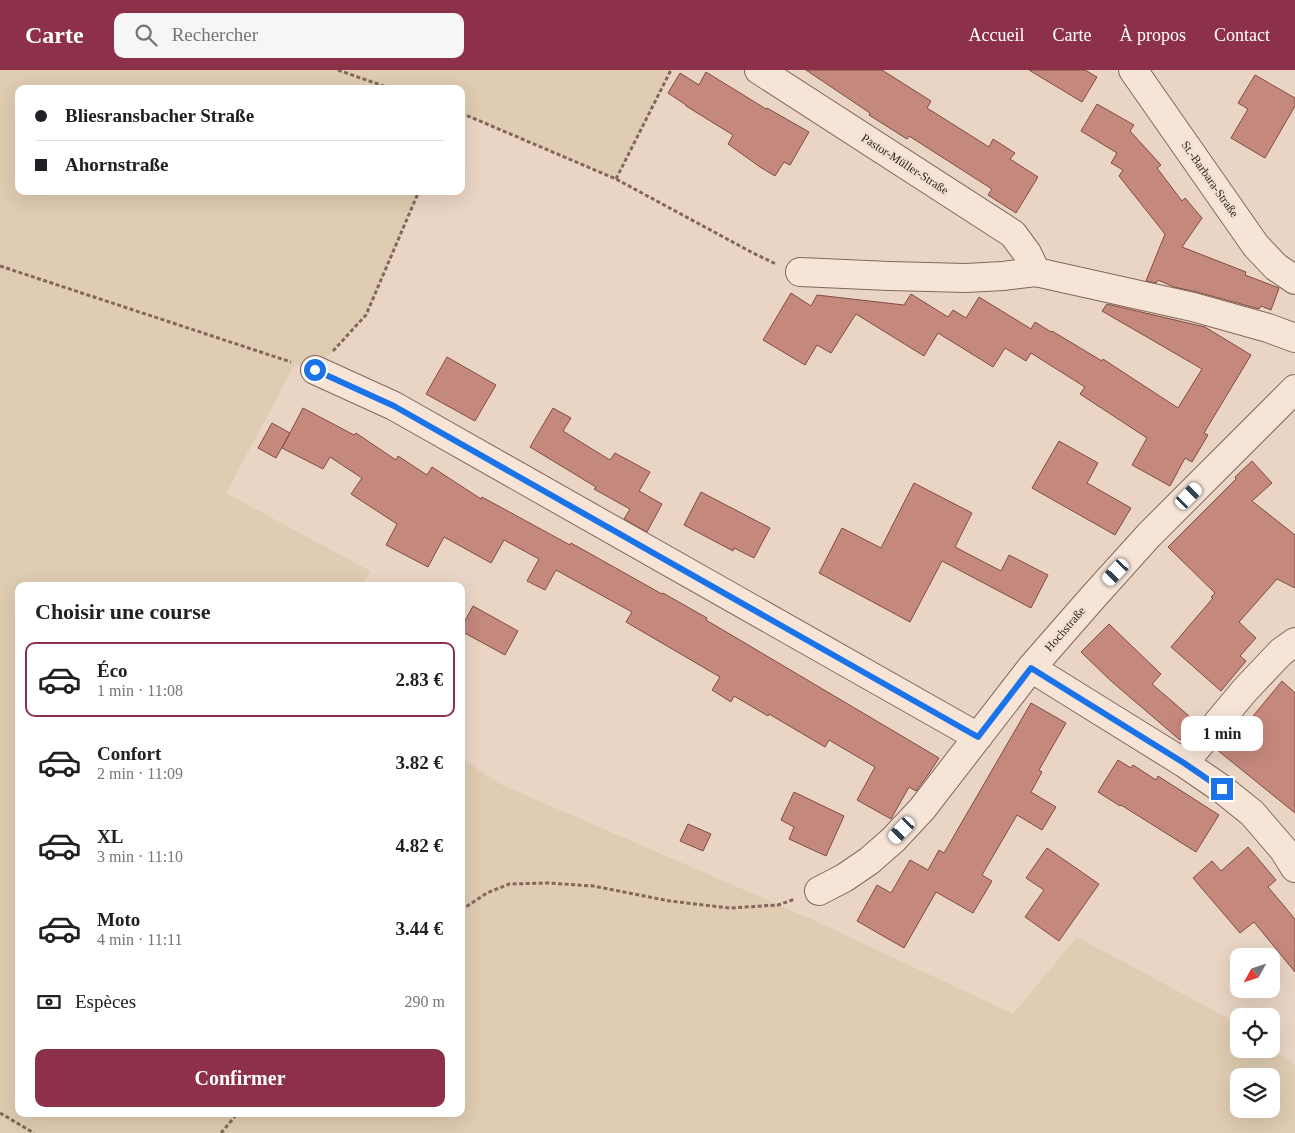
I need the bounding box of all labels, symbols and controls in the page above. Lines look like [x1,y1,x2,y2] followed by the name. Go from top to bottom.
[114,13,464,58] search box
[132,21,160,49] icon: search
[25,22,84,48] text: Carte
[172,24,258,45] text: Rechercher
[969,25,1025,45] text: Accueil
[1053,25,1092,45] text: Carte
[1120,25,1186,45] text: À propos
[1214,25,1270,45] text: Contact
[65,105,254,126] text: Bliesransbacher Straße
[859,131,951,197] street label: Pastor-Müller-Straße
[1179,138,1241,220] street label: St.-Barbara-Straße
[65,154,168,175] text: Ahornstraße
[304,359,326,381] route start
[1173,480,1204,512] car
[1100,556,1131,588] car
[35,599,211,624] text: Choisir une course
[1042,604,1088,654] street label: Hochstraße
[37,657,82,702] icon: car
[97,660,128,681] text: Éco
[396,669,443,690] text: 2.83 €
[97,682,183,699] text: 1 min · 11:08
[1181,716,1263,752] callout: 1 min
[1203,725,1241,742] text: 1 min
[37,740,82,785] icon: car
[97,743,161,764] text: Confort
[396,752,443,773] text: 3.82 €
[97,765,183,782] text: 2 min · 11:09
[1211,778,1233,800] route end
[886,814,917,846] car
[37,823,82,868] icon: car
[97,826,123,847] text: XL
[396,835,443,856] text: 4.82 €
[97,848,183,865] text: 3 min · 11:10
[37,906,82,951] icon: car
[97,909,140,930] text: Moto
[396,918,443,939] text: 3.44 €
[97,931,182,948] text: 4 min · 11:11
[1230,948,1280,998] north arrow
[1230,948,1280,1118] map controls
[35,988,63,1016] icon: cash
[75,991,136,1012] text: Espèces
[405,993,445,1010] text: 290 m
[1230,1008,1280,1058] button: locate
[35,1049,445,1107] button: Confirmer
[1230,1068,1280,1118] button: layers

